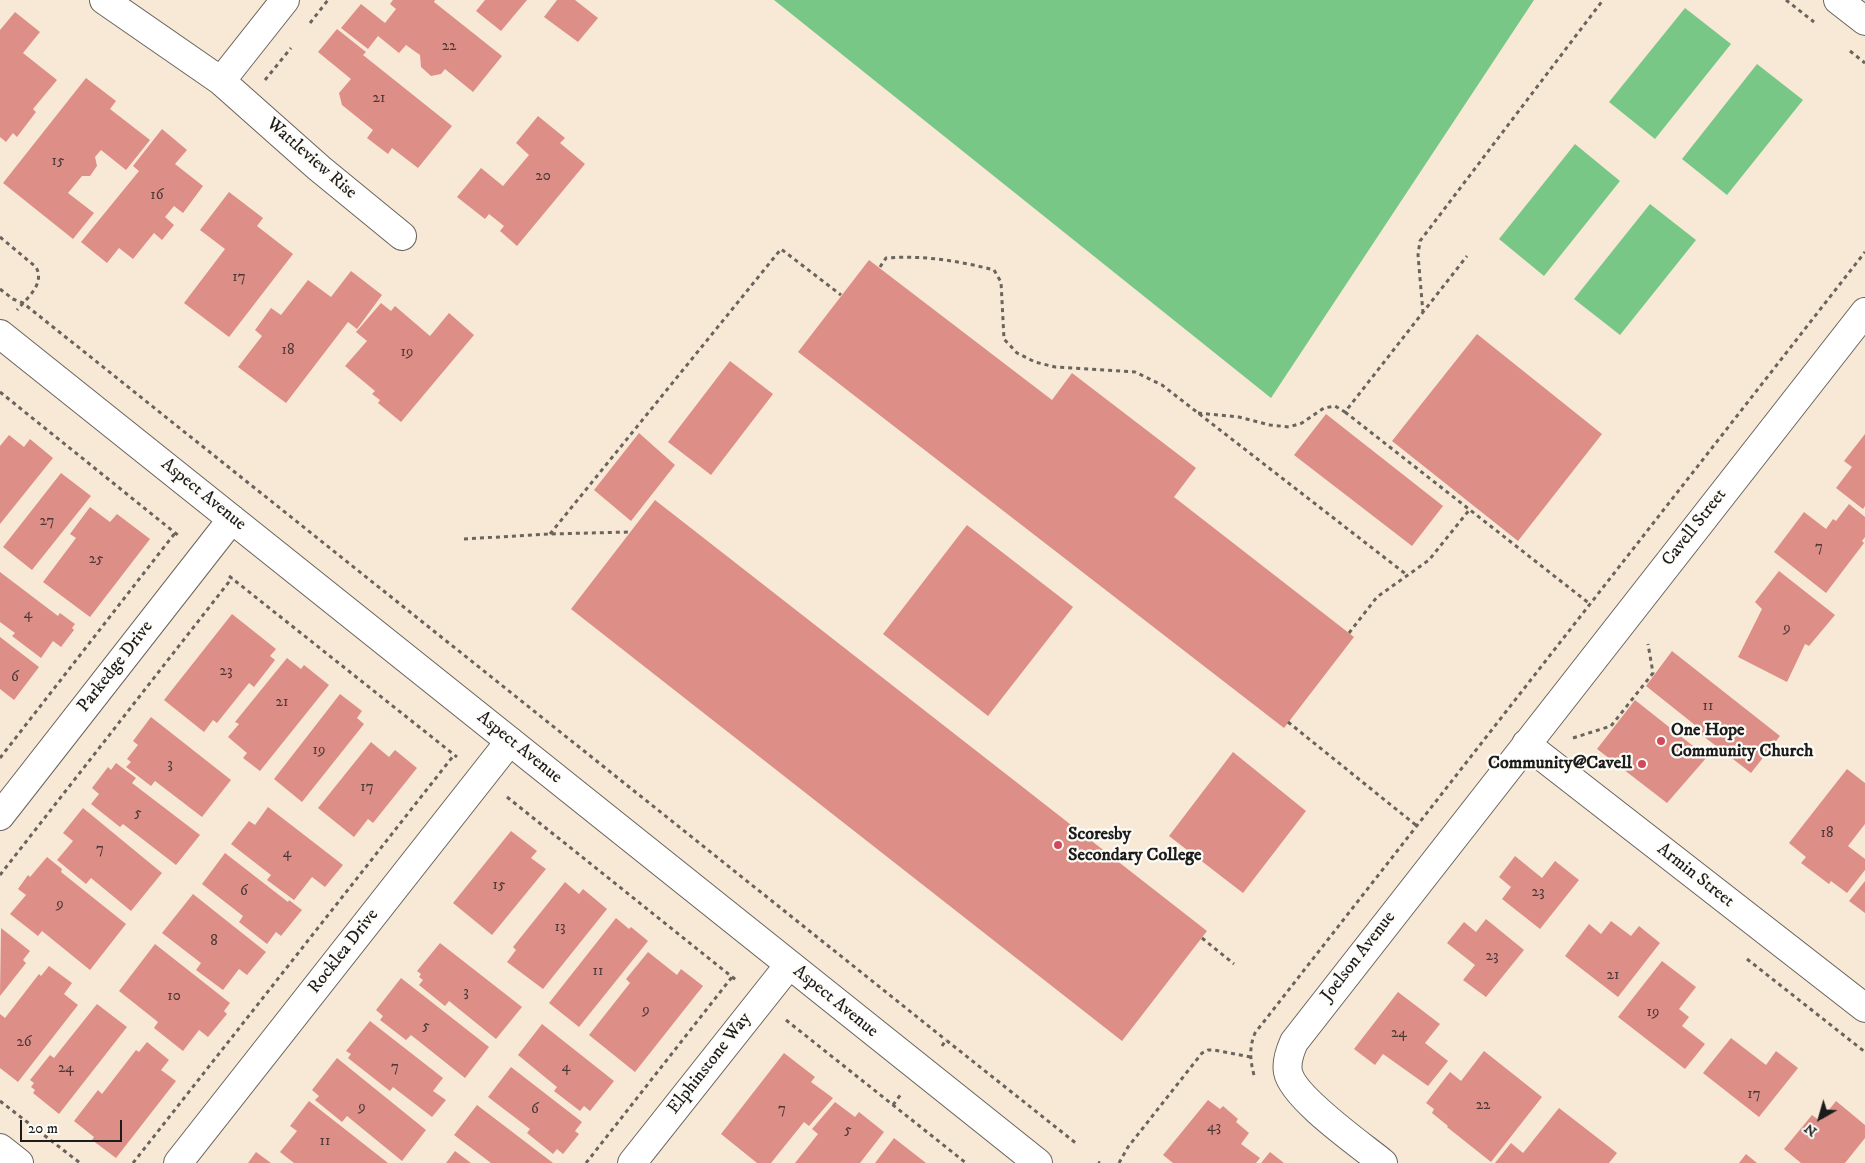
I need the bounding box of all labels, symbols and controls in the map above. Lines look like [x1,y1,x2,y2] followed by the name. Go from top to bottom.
[442,38,456,56] house number: 22
[373,90,385,108] house number: 21
[261,114,361,204] street label: Wattleview Rise
[52,153,64,171] house number: 15
[535,168,551,186] house number: 20
[150,187,164,205] house number: 16
[232,269,246,287] house number: 17
[281,342,295,360] house number: 18
[401,344,413,362] house number: 19
[156,454,250,536] street label: Aspect Avenue
[1658,485,1732,571] street label: Cavell Street
[40,513,54,531] house number: 27
[1815,539,1823,557] house number: 7
[89,551,103,569] house number: 25
[24,606,32,624] house number: 4
[74,617,158,717] street label: Parkedge Drive
[1783,620,1791,638] house number: 9
[220,663,232,681] house number: 23
[11,669,19,687] house number: 6
[276,694,288,712] house number: 21
[1702,698,1714,716] house number: 11
[472,707,566,789] street label: Aspect Avenue
[1671,720,1813,762] place label: One Hope Community Church
[1655,735,1667,747] marker: One Hope Community Church
[313,742,325,760] house number: 19
[1488,753,1632,775] place label: Community@Cavell
[167,756,173,774] house number: 3
[1636,758,1648,770] marker: Community@Cavell
[360,779,374,797] house number: 17
[134,805,142,823] house number: 5
[1068,824,1202,866] place label: Scoresby Secondary College
[1820,825,1834,843] house number: 18
[1052,839,1064,851] marker: Scoresby Secondary College
[1652,839,1738,913] street label: Armin Street
[96,841,104,859] house number: 7
[283,845,291,863] house number: 4
[493,877,505,895] house number: 15
[240,883,248,901] house number: 6
[1532,884,1544,902] house number: 23
[56,896,64,914] house number: 9
[304,905,384,999] street label: Rocklea Drive
[1317,908,1401,1006] street label: Joelson Avenue
[554,919,566,937] house number: 13
[210,933,218,951] house number: 8
[1486,948,1498,966] house number: 23
[788,961,882,1043] street label: Aspect Avenue
[592,963,604,981] house number: 11
[1607,967,1619,985] house number: 21
[463,984,469,1002] house number: 3
[167,988,181,1006] house number: 10
[642,1002,650,1020] house number: 9
[1647,1004,1659,1022] house number: 19
[664,1009,756,1119] street label: Elphinstone Way
[422,1018,430,1036] house number: 5
[1391,1025,1407,1043] house number: 24
[16,1034,32,1052] house number: 26
[391,1059,399,1077] house number: 7
[562,1059,570,1077] house number: 4
[58,1060,74,1078] house number: 24
[1747,1086,1761,1104] house number: 17
[1795,1093,1845,1143] north arrow
[1476,1097,1490,1115] house number: 22
[358,1099,366,1117] house number: 9
[531,1101,539,1119] house number: 6
[778,1101,786,1119] house number: 7
[22,1110,125,1142] scale bar
[28,1119,58,1138] text: 20 m
[1207,1119,1221,1137] house number: 43
[1801,1119,1821,1140] text: N
[844,1122,852,1140] house number: 5
[319,1133,331,1151] house number: 11

